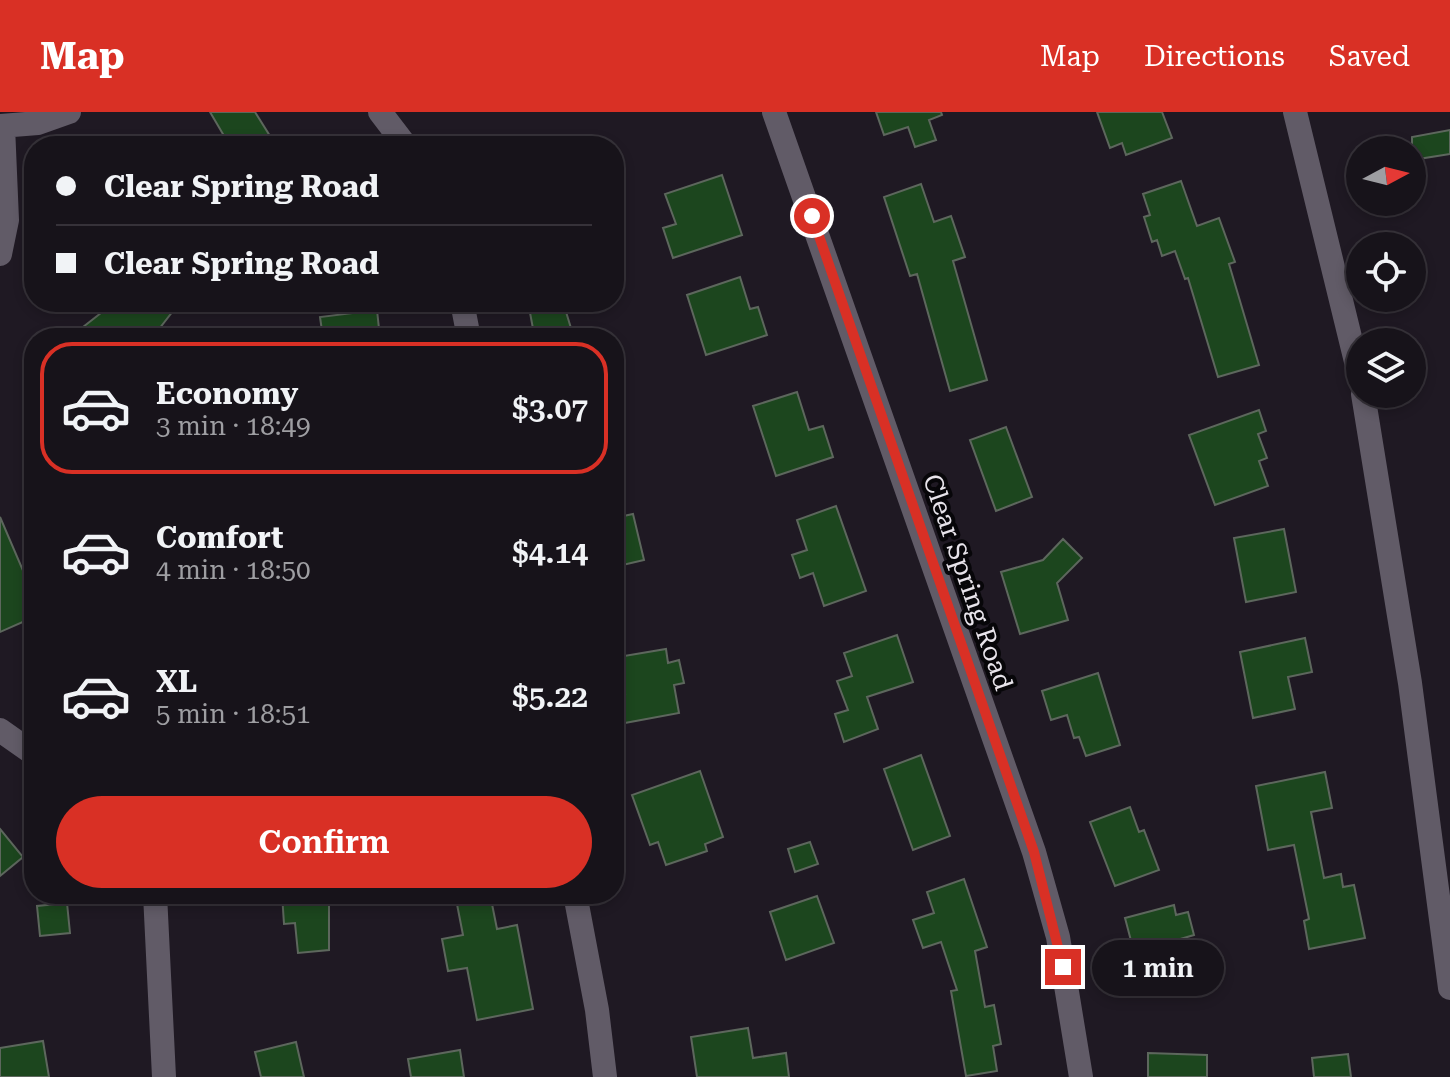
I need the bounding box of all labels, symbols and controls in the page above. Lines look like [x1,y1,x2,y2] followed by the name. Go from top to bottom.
[40,34,125,78] text: Map
[1040,40,1100,73] text: Map
[1144,40,1285,73] text: Directions
[1329,40,1410,73] text: Saved
[1346,136,1426,216] north arrow
[1346,136,1426,408] map controls
[104,169,379,204] text: Clear Spring Road
[794,198,830,234] route start
[1346,232,1426,312] button: locate
[104,246,379,281] text: Clear Spring Road
[1346,328,1426,408] button: layers
[60,372,132,444] icon: car
[156,376,298,411] text: Economy
[512,391,588,426] text: $3.07
[156,411,311,441] text: 3 min · 18:49
[917,470,1019,694] street label: Clear Spring Road
[60,516,132,588] icon: car
[156,520,283,555] text: Comfort
[512,535,588,570] text: $4.14
[156,555,311,585] text: 4 min · 18:50
[60,660,132,732] icon: car
[156,664,197,699] text: XL
[512,679,588,714] text: $5.22
[156,699,311,729] text: 5 min · 18:51
[56,796,592,888] button: Confirm
[1091,939,1223,995] callout: 1 min
[1045,949,1081,985] route end
[1122,953,1194,983] text: 1 min

